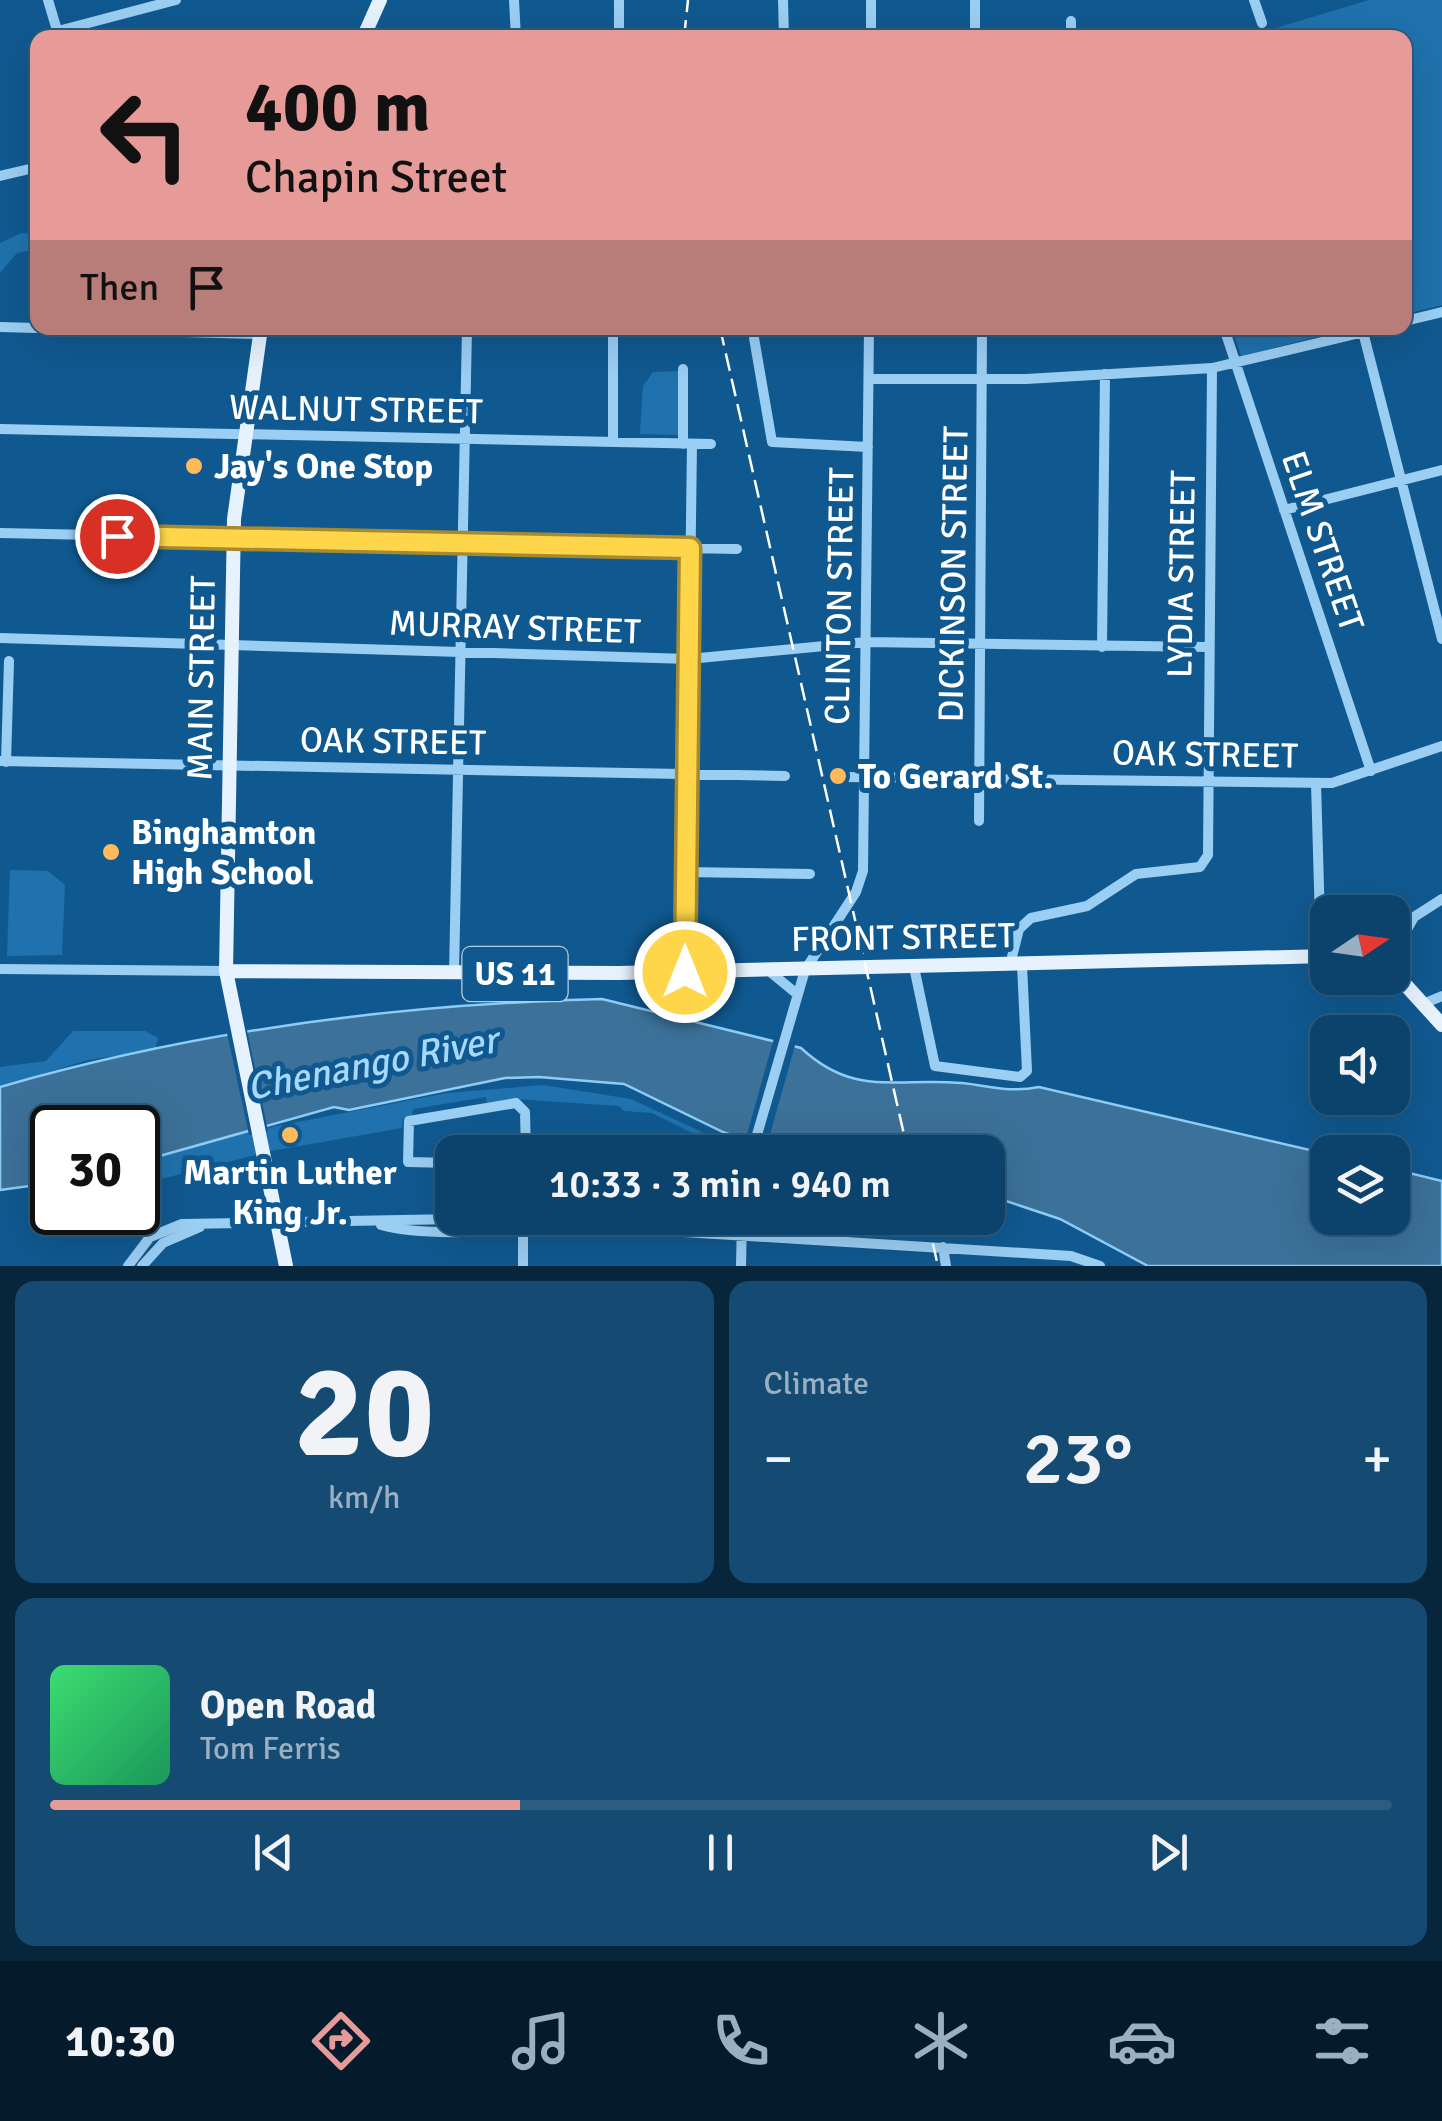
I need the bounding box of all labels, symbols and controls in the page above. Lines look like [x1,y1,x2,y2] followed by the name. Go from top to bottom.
[245,64,430,150] text: 400 m
[80,70,210,200] icon: left
[245,150,507,205] text: Chapin Street
[179,260,234,315] icon: arrive
[80,264,159,311] text: Then
[229,386,483,433] street label: WALNUT STREET
[929,425,978,723] street label: DICKINSON STREET
[214,445,433,488] place label: Jay's One Stop
[1272,446,1373,637] street label: ELM STREET
[183,455,205,477] marker: Jay's One Stop
[816,467,863,725] street label: CLINTON STREET
[1158,470,1205,678] street label: LYDIA STREET
[75,494,160,579] pin
[90,509,145,564] icon: arrive
[178,575,225,781] street label: MAIN STREET
[388,602,642,653] street label: MURRAY STREET
[300,718,486,765] street label: OAK STREET
[1112,731,1298,778] street label: OAK STREET
[858,755,1053,798] place label: To Gerard St.
[827,765,849,787] marker: To Gerard St.
[131,811,316,894] place label: Binghamton High School
[100,841,122,863] marker: Binghamton High School
[1310,895,1410,995] north arrow
[1310,895,1410,1235] map controls
[791,914,1015,961] street label: FRONT STREET
[633,920,737,1024] position arrow
[462,947,568,1001] road number: US 11
[243,1015,506,1111] water label: Chenango River
[1310,1015,1410,1115] button: sound
[30,1105,160,1235] speed limit sign: 30
[279,1124,301,1146] marker: Martin Luther King Jr.
[1310,1135,1410,1235] button: layers
[183,1151,397,1234] place label: Martin Luther King Jr.
[549,1161,891,1208] text: 10:33 · 3 min · 940 m
[294,1333,434,1493] text: 20
[764,1364,869,1403] text: Climate
[1023,1412,1133,1505] text: 23°
[764,1425,793,1493] text: −
[1362,1425,1392,1493] text: +
[328,1478,400,1517] text: km/h
[200,1682,376,1729] text: Open Road
[200,1729,341,1768] text: Tom Ferris
[246,1825,301,1880] icon: previous
[693,1825,748,1880] icon: pause
[1141,1825,1196,1880] icon: next
[306,2006,376,2076] icon: directions
[506,2006,576,2076] icon: music
[706,2006,776,2076] icon: phone
[906,2006,976,2076] icon: climate
[1107,2006,1177,2076] icon: car
[1307,2006,1377,2076] icon: filters
[65,2014,176,2069] text: 10:30

